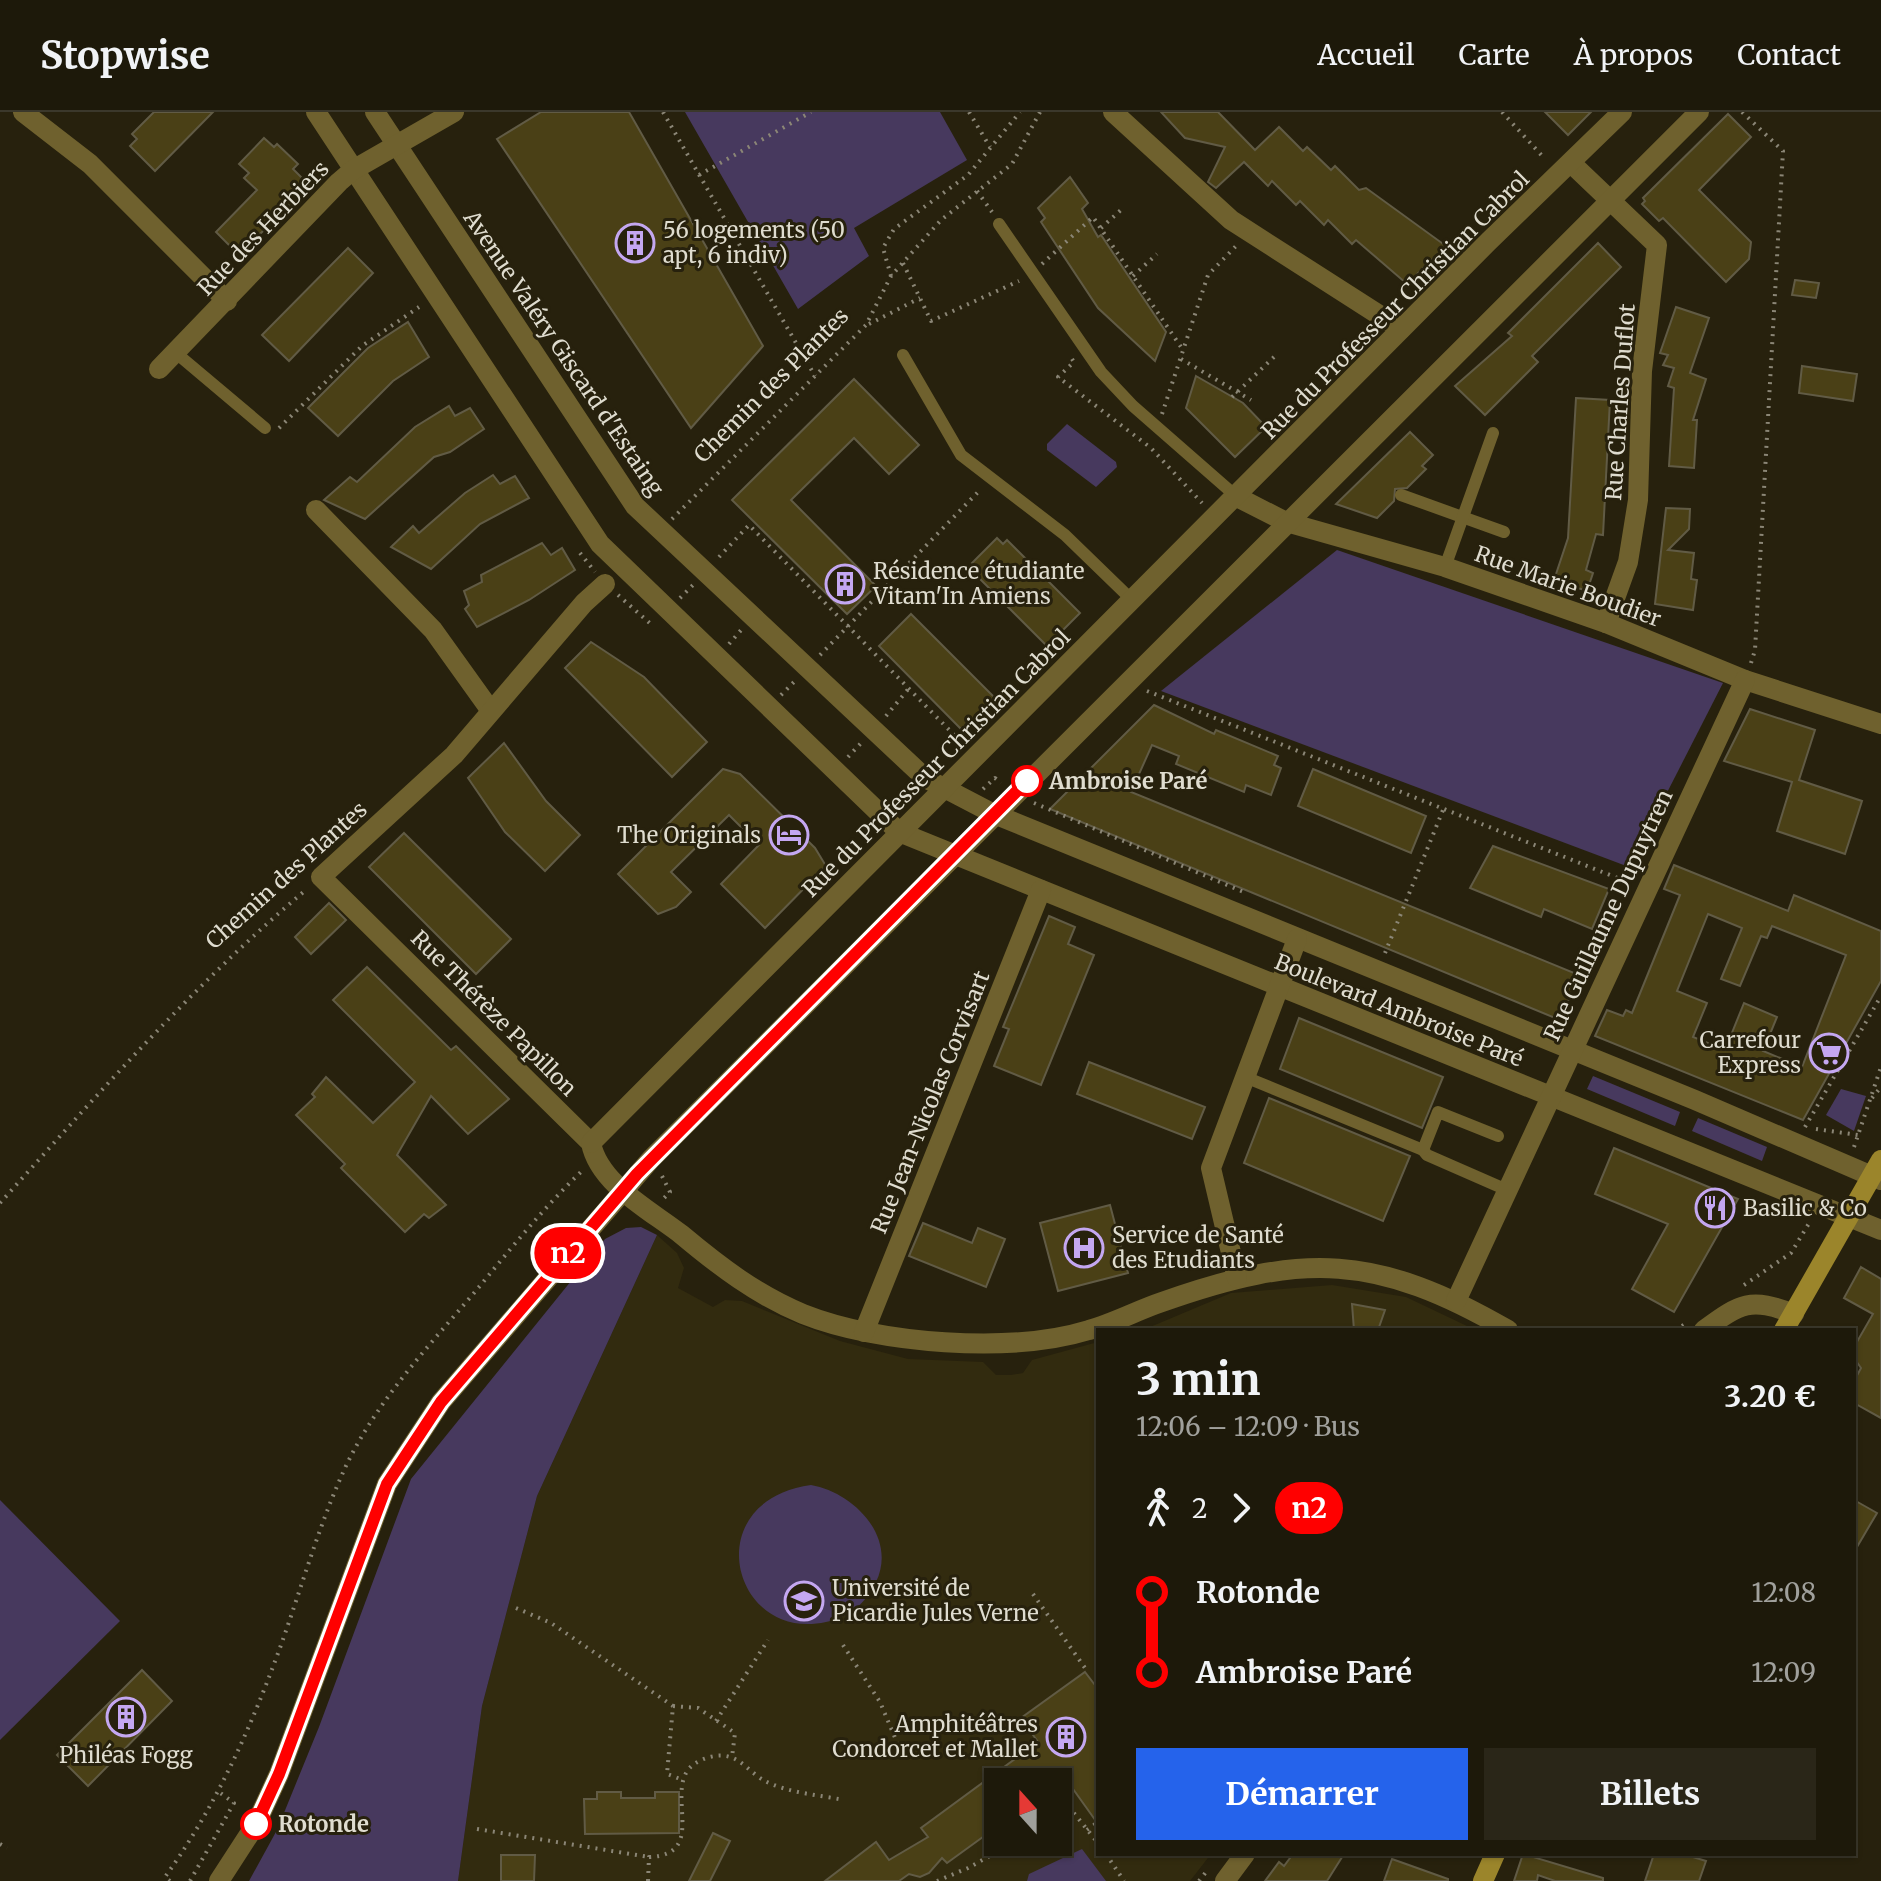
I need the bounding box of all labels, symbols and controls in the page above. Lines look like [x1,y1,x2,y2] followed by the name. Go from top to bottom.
[40,32,210,79] text: Stopwise
[1317,37,1415,73] text: Accueil
[1459,37,1530,73] text: Carte
[1574,37,1693,73] text: À propos
[1737,37,1841,73] text: Contact
[191,155,335,301] street label: Rue des Herbiers
[1255,165,1535,445] street label: Rue du Professeur Christian Cabrol
[457,204,670,501] street label: Avenue Valéry Giscard d'Estaing
[663,216,845,269] place label: 56 logements (50 apt, 6 indiv)
[614,222,656,264] building icon: 56 logements (50 apt, 6 indiv)
[688,302,854,468] street label: Chemin des Plantes
[1599,302,1641,501] street label: Rue Charles Duflot
[1471,539,1665,633] street label: Rue Marie Boudier
[872,557,1084,610] place label: Résidence étudiante Vitam'In Amiens
[824,563,866,605] building icon: Résidence étudiante Vitam'In Amiens
[796,623,1076,903] street label: Rue du Professeur Christian Cabrol
[1012,766,1042,796] marker: Ambroise Paré
[1048,767,1207,795] place label: Ambroise Paré
[1537,785,1679,1045] street label: Rue Guillaume Dupuytren
[200,795,372,955] street label: Chemin des Plantes
[768,814,810,856] hotel icon: The Originals
[617,821,761,849] place label: The Originals
[405,924,583,1102] street label: Rue Thérèze Papillon
[1271,947,1527,1073] street label: Boulevard Ambroise Paré
[864,966,996,1237] street label: Rue Jean-Nicolas Corvisart
[1699,1026,1801,1079] place label: Carrefour Express
[1808,1032,1850,1074] supermarket icon: Carrefour Express
[1694,1187,1736,1229] restaurant icon: Basilic & Co
[1743,1194,1867,1222] place label: Basilic & Co
[1112,1221,1284,1274] place label: Service de Santé des Etudiants
[532,1227,604,1279] line badge: n2
[1063,1227,1105,1269] hospital icon: Service de Santé des Etudiants
[550,1235,586,1271] text: n2
[1136,1352,1261,1407] text: 3 min
[1724,1377,1816,1415] text: 3.20 €
[1136,1410,1360,1443] text: 12:06 – 12:09 · Bus
[1136,1486,1180,1530] icon: walk
[1219,1486,1263,1530] icon: forward
[1291,1490,1327,1526] text: n2
[1192,1492,1207,1525] text: 2
[1196,1573,1320,1611] text: Rotonde
[832,1574,1039,1627] place label: Université de Picardie Jules Verne
[1752,1576,1816,1609] text: 12:08
[783,1580,825,1622] school or university icon: Université de Picardie Jules Verne
[1196,1653,1412,1691] text: Ambroise Paré
[1751,1656,1816,1689] text: 12:09
[105,1696,147,1738] building icon: Philéas Fogg
[832,1710,1038,1763] place label: Amphitéâtres Condorcet et Mallet
[1045,1716,1087,1758] building icon: Amphitéâtres Condorcet et Mallet
[59,1741,193,1769] place label: Philéas Fogg
[1136,1748,1468,1840] button: Démarrer
[1484,1748,1816,1840] button: Billets
[984,1768,1072,1856] north arrow
[984,1768,1072,1856] map controls
[241,1809,271,1839] marker: Rotonde
[278,1810,369,1838] place label: Rotonde

